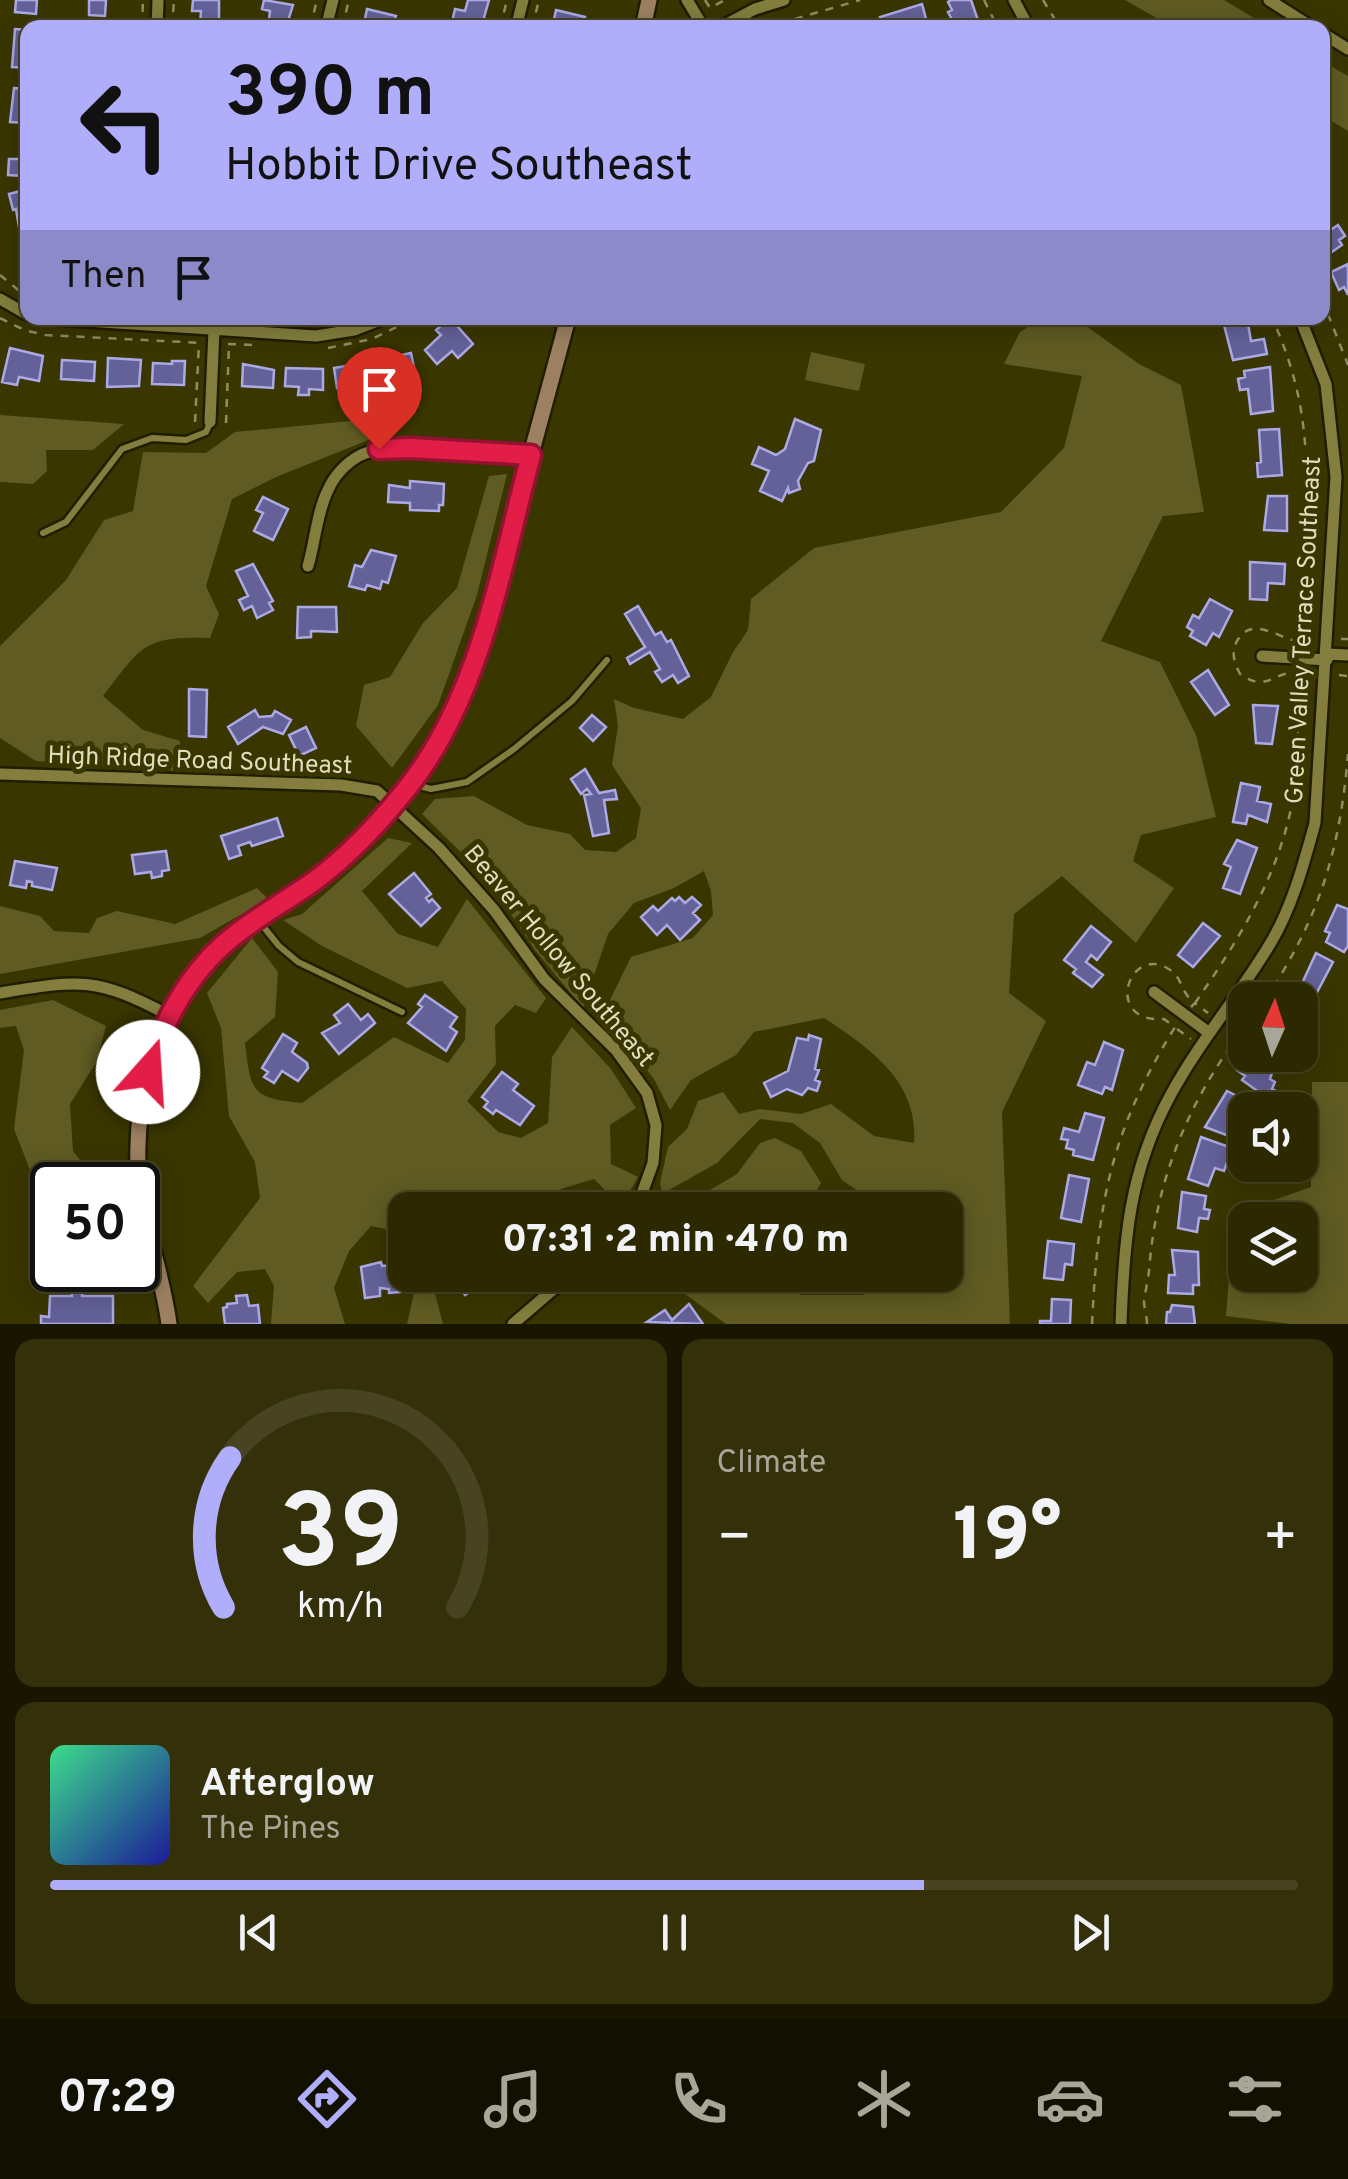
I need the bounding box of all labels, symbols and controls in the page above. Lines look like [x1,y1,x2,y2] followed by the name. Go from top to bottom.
[225,52,435,141] text: 390 m
[60,60,190,190] icon: left
[225,139,693,196] text: Hobbit Drive Southeast
[166,250,221,305] icon: arrive
[60,253,146,302] text: Then
[337,347,422,450] pin
[352,362,407,417] icon: arrive
[1280,455,1330,805] street label: Green Valley Terrace Southeast
[47,741,353,783] street label: High Ridge Road Southeast
[455,839,660,1075] street label: Beaver Hollow Southeast
[1228,982,1318,1072] north arrow
[1228,982,1318,1292] map controls
[96,1020,200,1124] position arrow
[1228,1092,1318,1182] button: sound
[30,1162,160,1292] speed limit sign: 50
[1228,1202,1318,1292] button: layers
[502,1217,849,1266] text: 07:31 · 2 min · 470 m
[717,1444,826,1484] text: Climate
[278,1473,404,1605] text: 39
[953,1492,1062,1587] text: 19°
[717,1505,752,1575] text: −
[1263,1505,1298,1575] text: +
[297,1585,384,1631] text: km/h
[200,1761,375,1810] text: Afterglow
[200,1810,341,1850] text: The Pines
[231,1905,286,1960] icon: previous
[647,1905,702,1960] icon: pause
[1063,1905,1118,1960] icon: next
[292,2064,362,2134] icon: directions
[478,2064,548,2134] icon: music
[664,2064,734,2134] icon: phone
[849,2064,919,2134] icon: climate
[1035,2064,1105,2134] icon: car
[1220,2064,1290,2134] icon: filters
[58,2071,177,2128] text: 07:29

